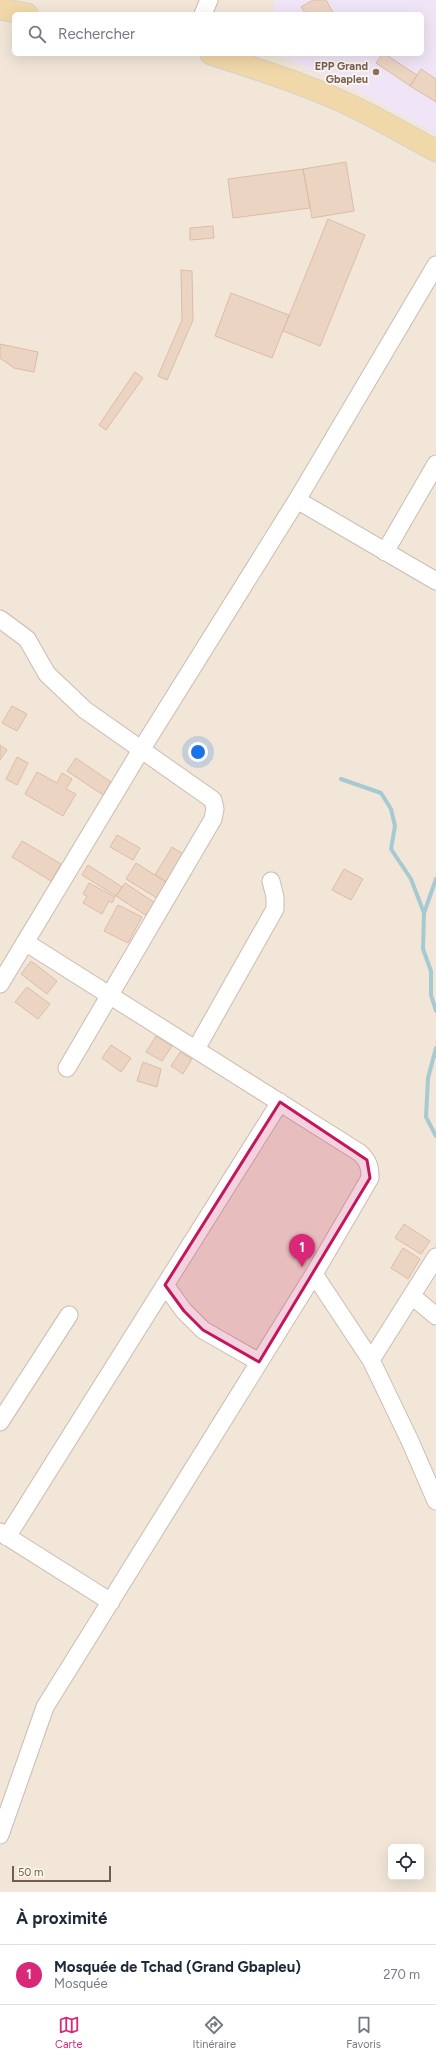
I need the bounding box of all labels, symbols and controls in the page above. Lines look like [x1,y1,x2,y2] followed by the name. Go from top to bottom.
[12,12,424,56] search box
[26,23,48,45] icon: search
[58,25,135,43] text: Rechercher
[315,60,368,86] place label: EPP Grand Gbapleu
[371,67,381,77] marker: EPP Grand Gbapleu
[188,742,208,762] your location
[289,1234,315,1267] pin: 1
[388,1844,424,1880] map controls
[388,1844,424,1880] button: locate
[12,1864,111,1883] scale bar
[18,1866,43,1879] text: 50 m
[16,1908,107,1928] text: À proximité
[54,1958,301,1976] text: Mosquée de Tchad (Grand Gbapleu)
[26,1967,32,1982] text: 1
[383,1967,420,1982] text: 270 m
[54,1976,108,1991] text: Mosquée
[55,2014,82,2051] tab: Carte
[193,2014,236,2051] tab: Itinéraire
[346,2014,381,2051] tab: Favoris

